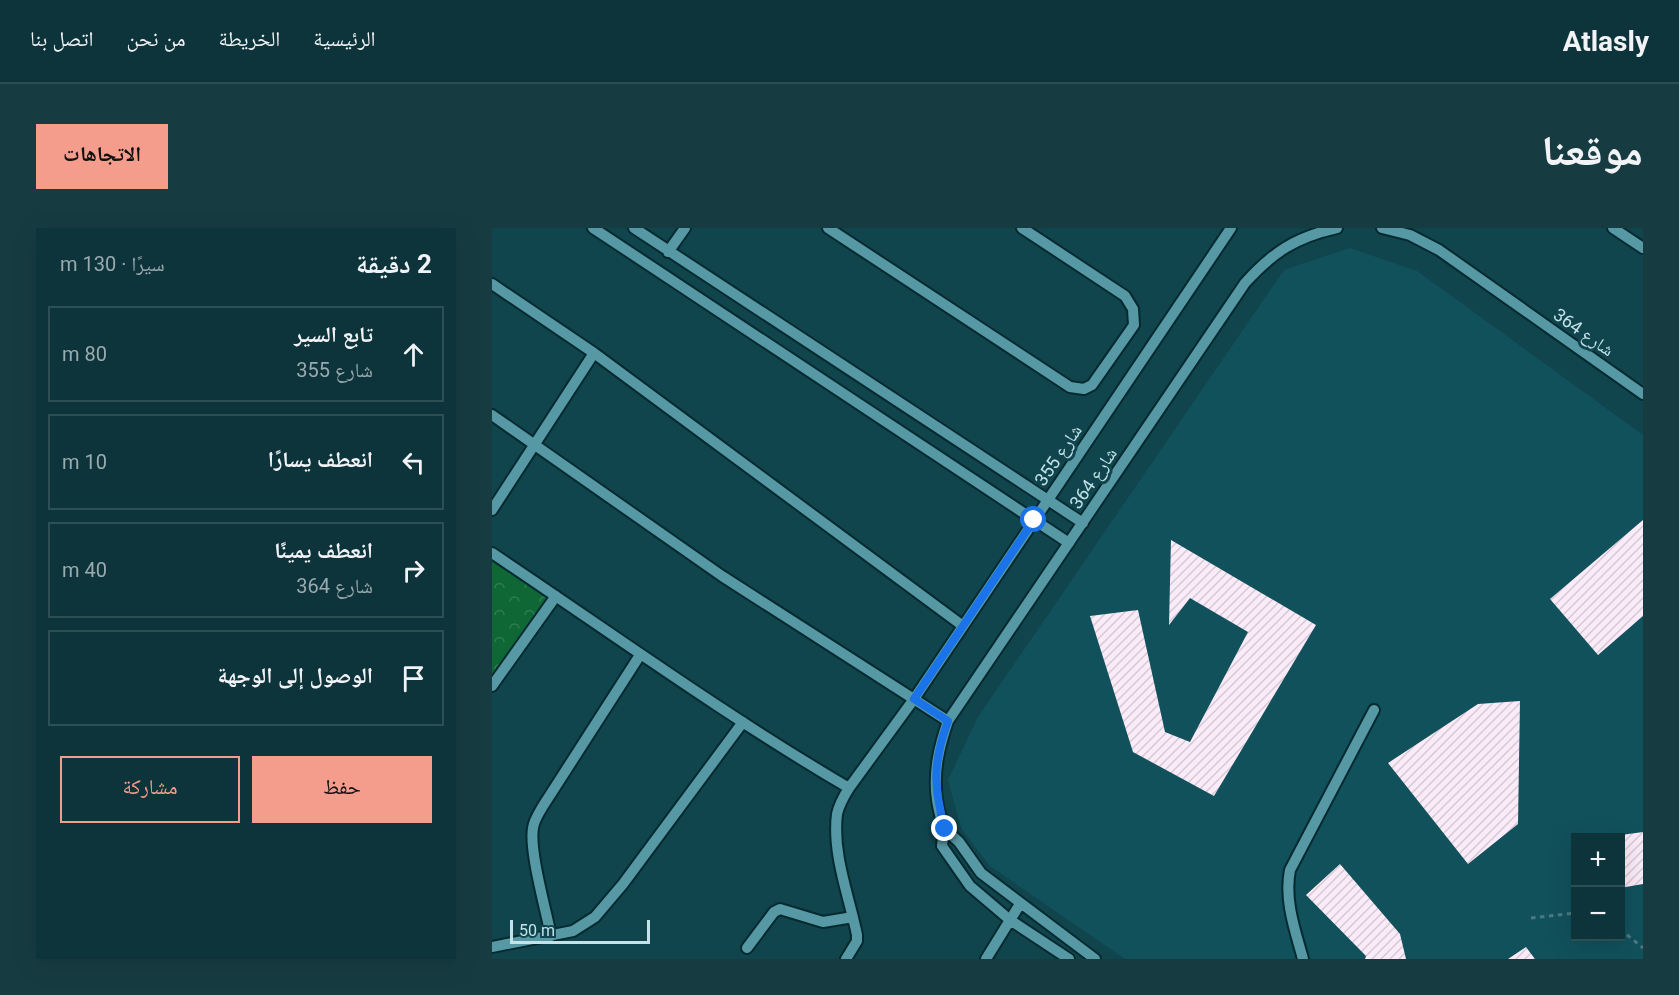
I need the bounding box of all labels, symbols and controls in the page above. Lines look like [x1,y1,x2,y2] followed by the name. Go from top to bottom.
[1563,25,1649,58] text: Atlasly
[30,27,93,51] text: اتصل بنا
[126,27,186,51] text: من نحن
[219,27,280,51] text: الخريطة
[313,27,376,51] text: الرئيسية
[36,124,168,189] button: الاتجاهات
[1542,126,1643,175] text: موقعنا
[356,249,432,279] text: 2 دقيقة
[60,252,165,276] text: سيرًا · 130 m
[1549,304,1618,361] street label: شارع 364
[294,322,373,347] text: تابع السير
[397,338,430,371] icon: ahead
[62,342,107,366] text: 80 m
[296,358,373,382] text: شارع 355
[1030,421,1087,490] street label: شارع 355
[1065,444,1122,513] street label: شارع 364
[397,446,430,479] icon: left
[268,447,373,472] text: انعطف يسارًا
[62,450,107,474] text: 10 m
[1020,506,1046,532] route start
[274,538,373,563] text: انعطف يمينًا
[397,554,430,587] icon: right
[62,558,107,582] text: 40 m
[296,574,373,598] text: شارع 364
[397,662,430,695] icon: arrive
[217,663,373,688] text: الوصول إلى الوجهة
[60,756,240,823] button: مشاركة
[252,756,432,823] button: حفظ
[931,815,957,841] route end
[1571,833,1625,941] map controls
[1571,833,1625,887] button: +
[1571,887,1625,941] button: −
[510,917,650,944] scale bar
[519,921,555,940] text: 50 m

